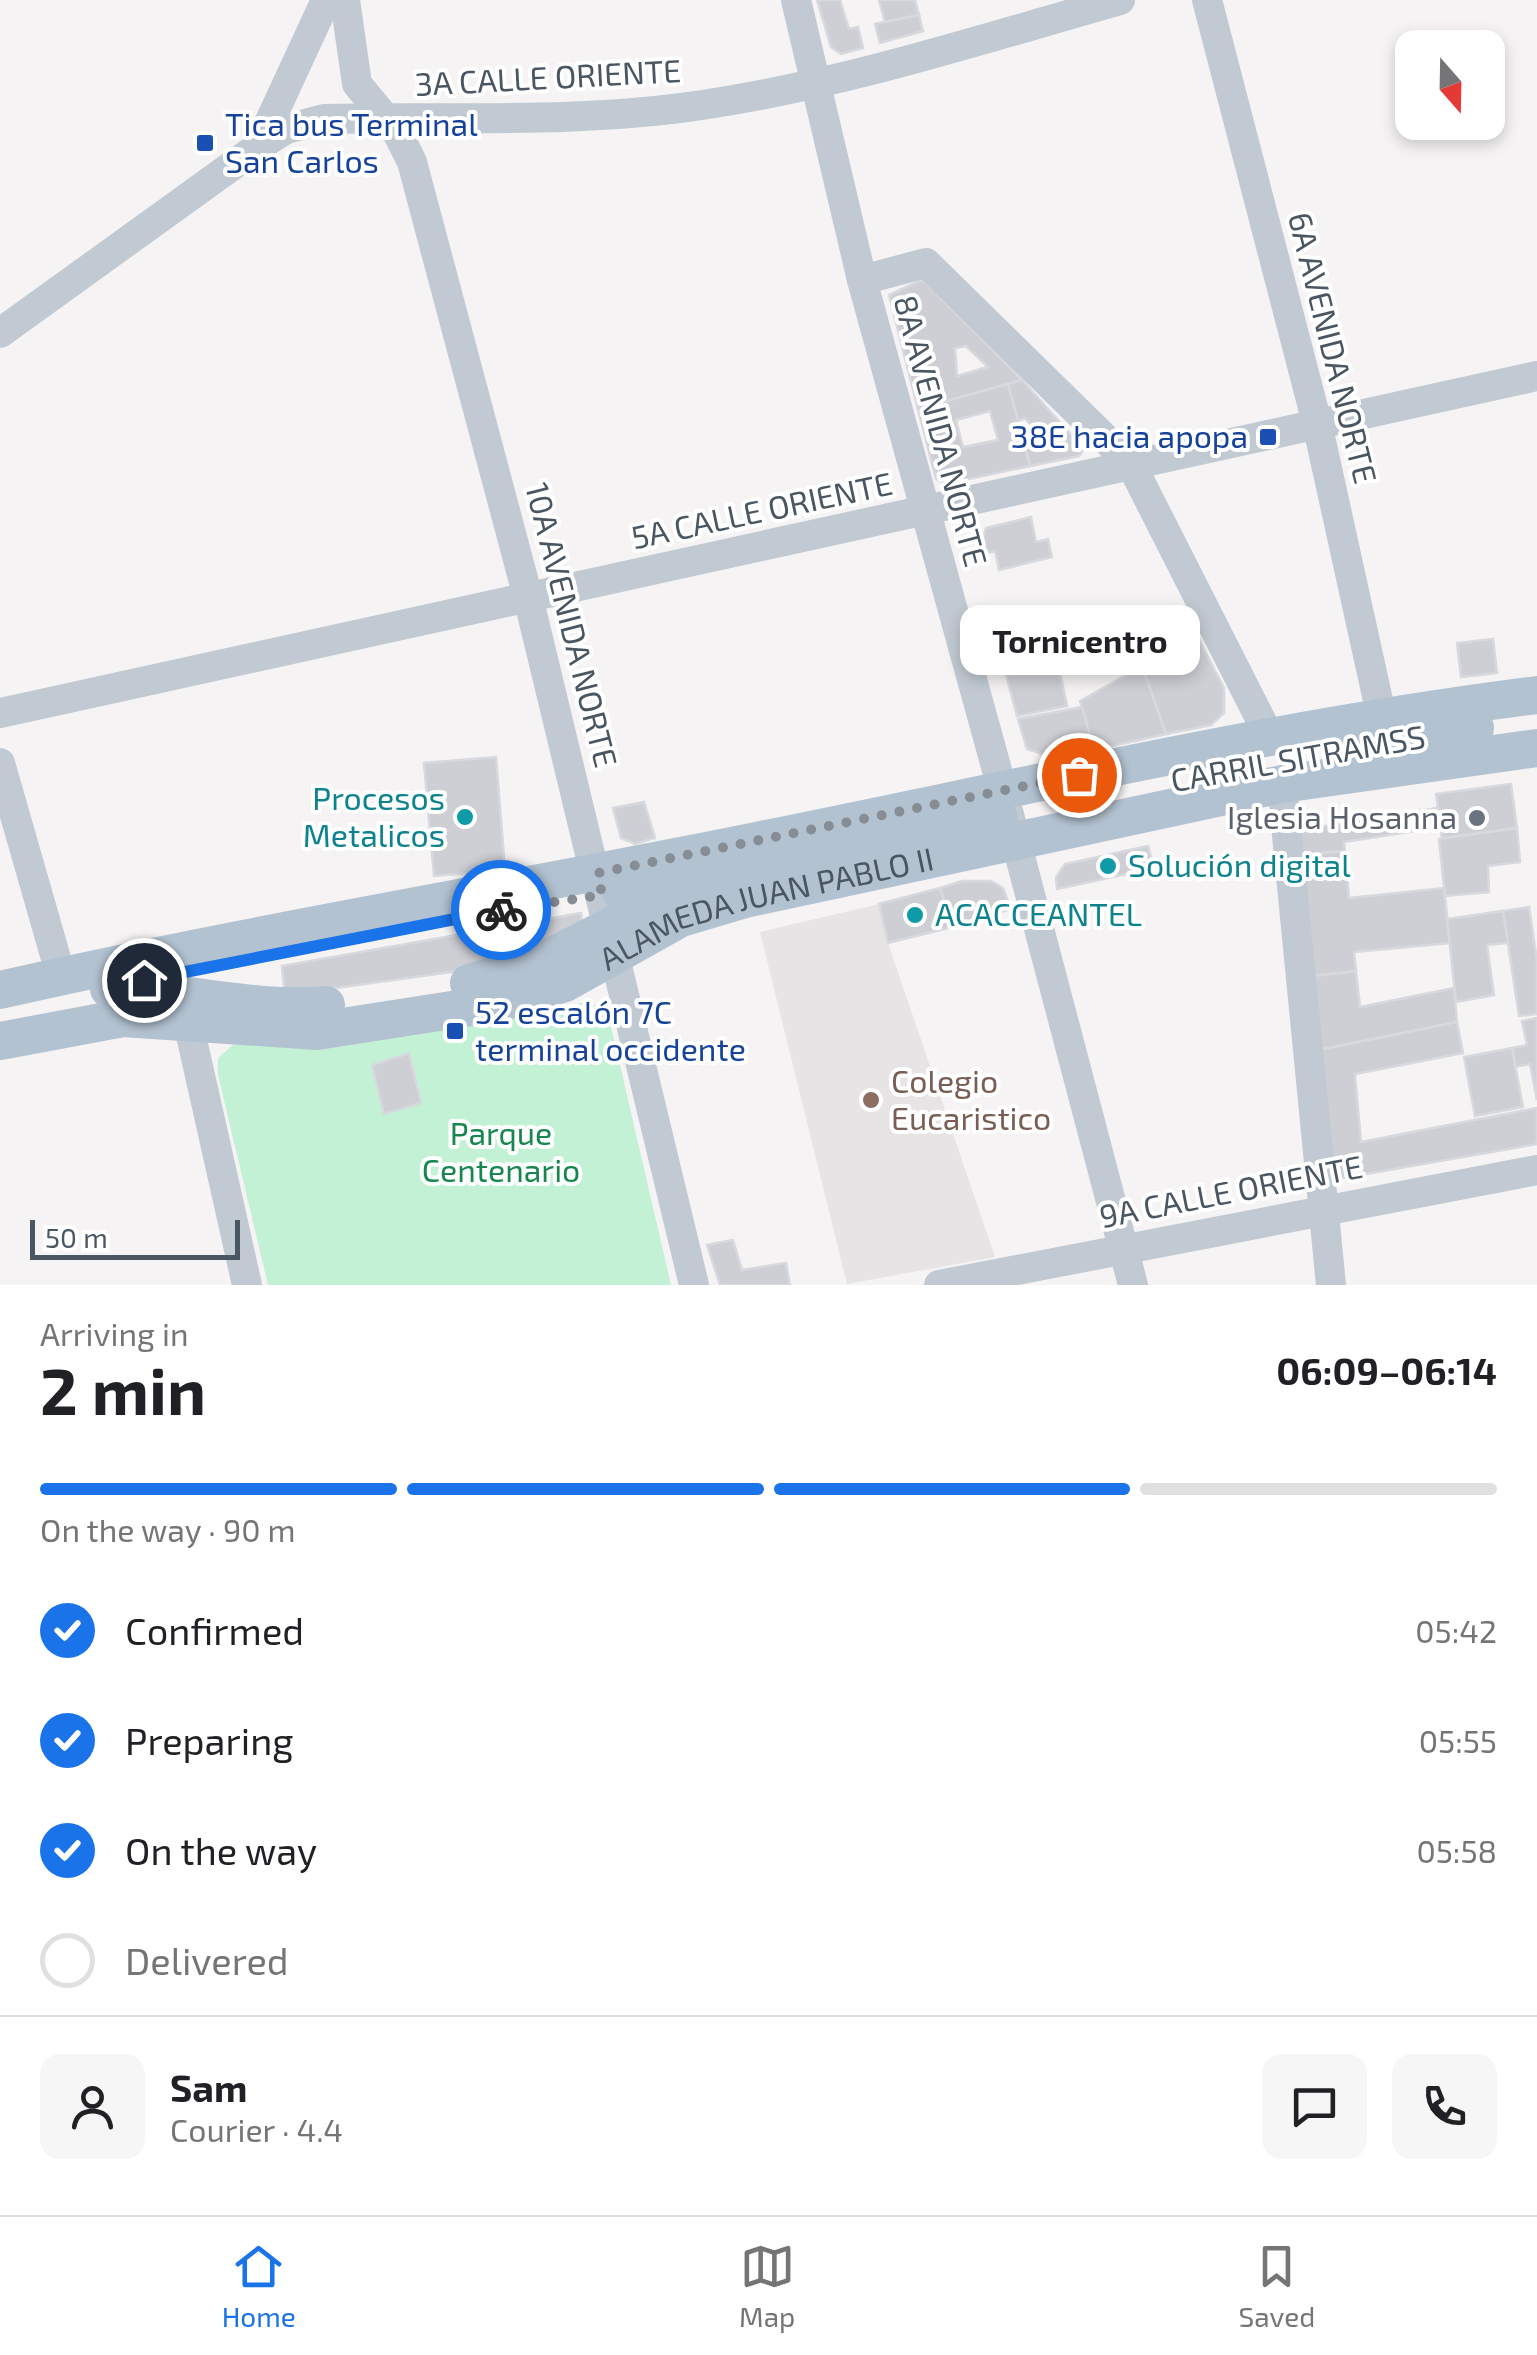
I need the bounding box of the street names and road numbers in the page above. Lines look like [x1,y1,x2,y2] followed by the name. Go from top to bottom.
[414,50,682,102] street label: 3A CALLE ORIENTE
[1282,208,1386,487] street label: 6A AVENIDA NORTE
[887,291,996,570] street label: 8A AVENIDA NORTE
[628,463,896,555] street label: 5A CALLE ORIENTE
[519,478,627,771] street label: 10A AVENIDA NORTE
[1168,716,1428,798] street label: CARRIL SITRAMSS
[592,838,937,977] street label: ALAMEDA JUAN PABLO II
[1096,1146,1365,1234] street label: 9A CALLE ORIENTE

